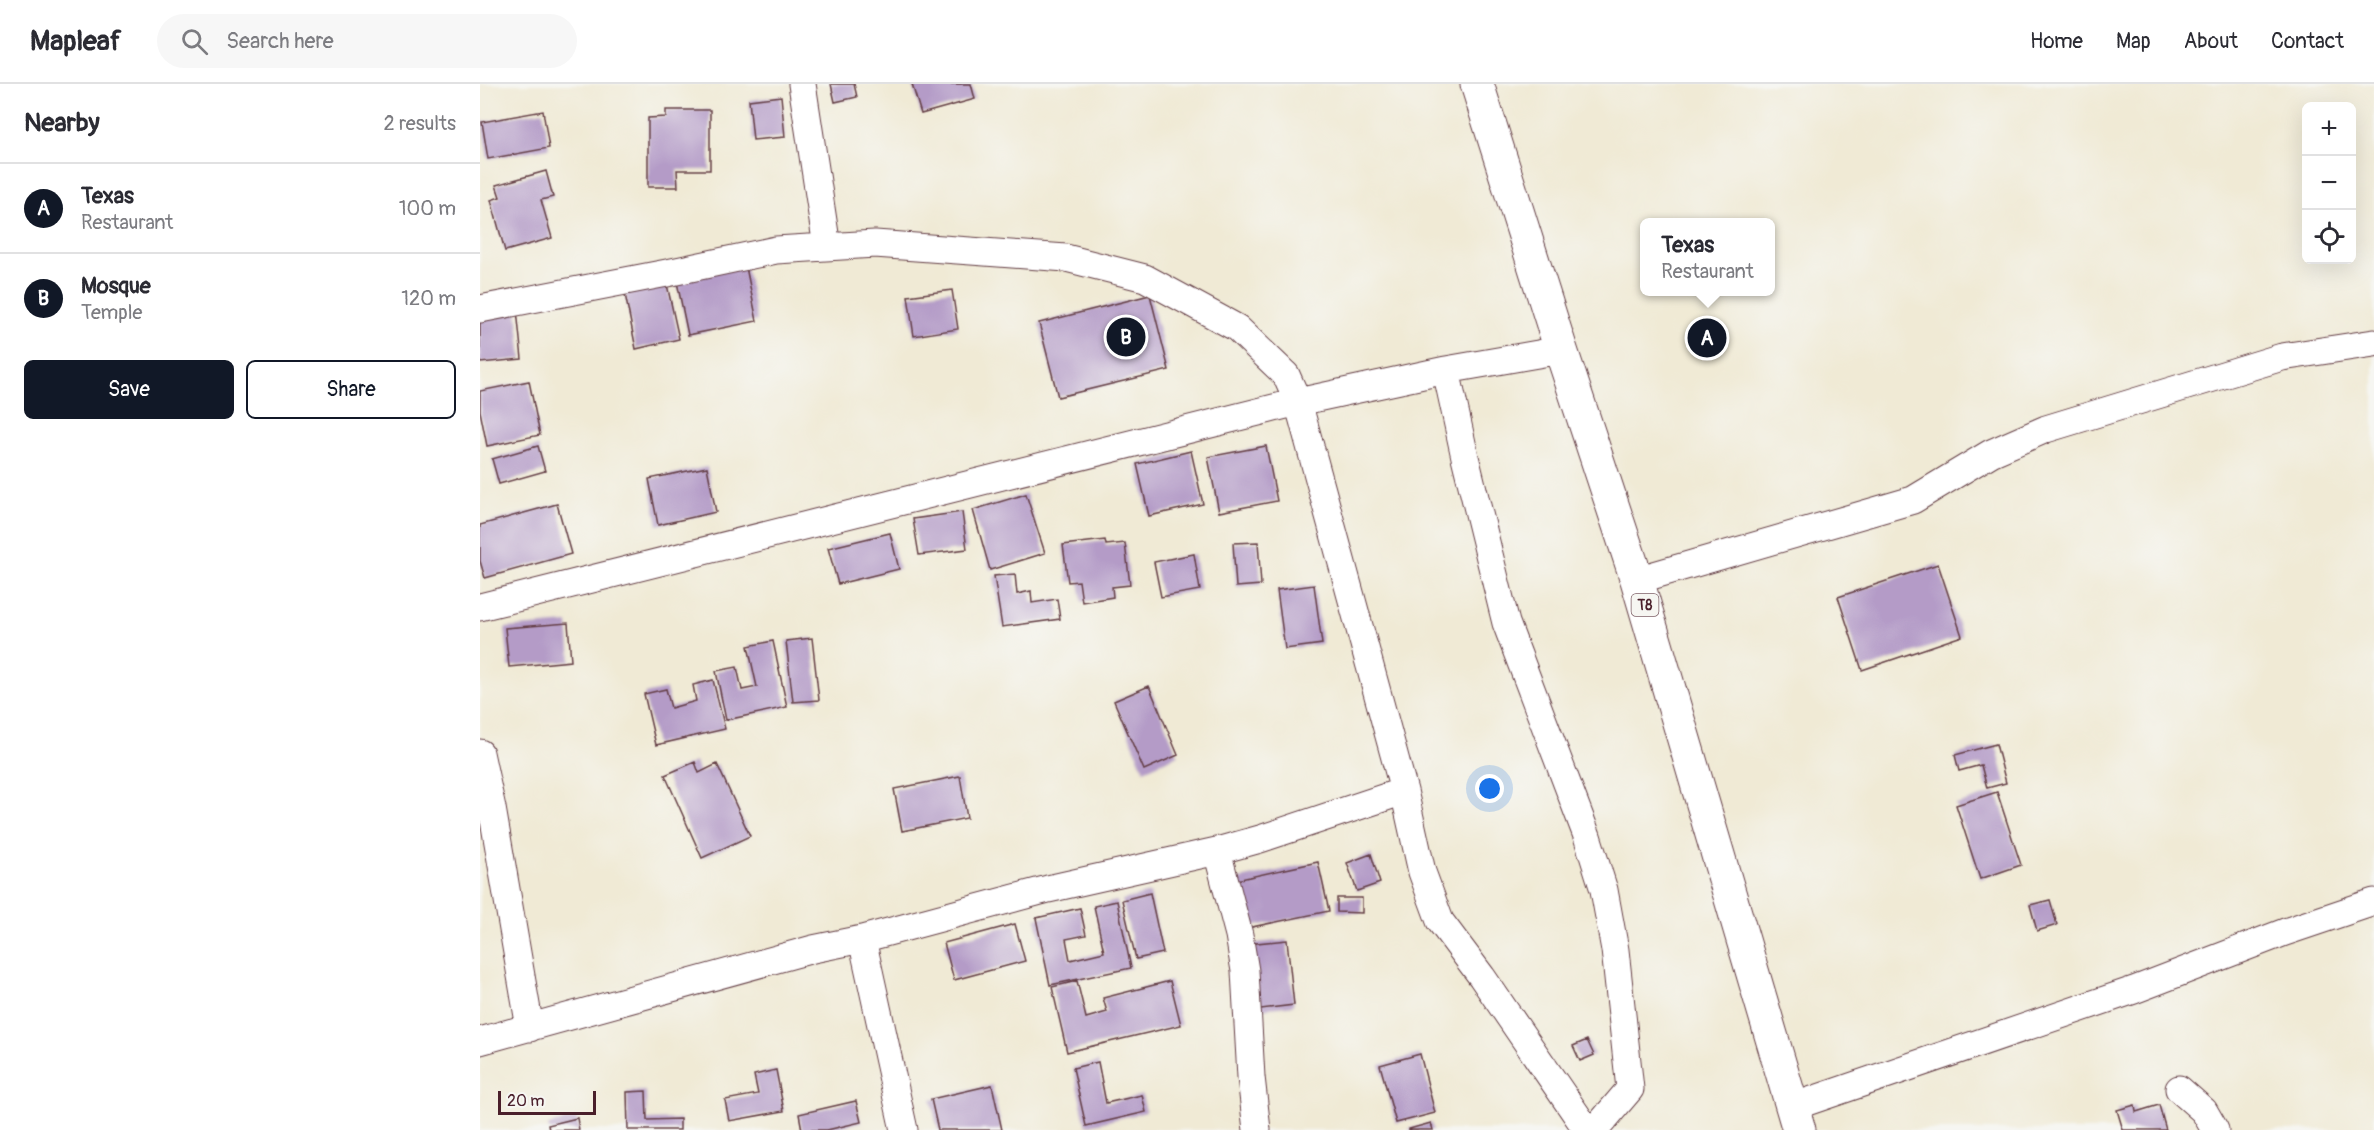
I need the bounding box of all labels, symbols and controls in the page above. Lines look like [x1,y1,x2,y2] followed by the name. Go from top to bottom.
[157,14,577,68] search box
[30,24,121,59] text: Mapleaf
[178,25,211,58] icon: search
[226,27,334,55] text: Search here
[2030,28,2083,55] text: Home
[2116,28,2151,55] text: Map
[2184,28,2238,55] text: About
[2271,28,2344,55] text: Contact
[2302,102,2356,264] map controls
[2302,102,2356,156] button: +
[24,107,100,139] text: Nearby
[384,111,456,136] text: 2 results
[2302,156,2356,210] button: −
[81,182,134,210] text: Texas
[37,196,50,221] text: A
[399,196,456,221] text: 100 m
[81,210,173,235] text: Restaurant
[2302,210,2356,264] button: locate
[1640,218,1775,296] popup
[1661,231,1714,259] text: Texas
[1661,259,1754,284] text: Restaurant
[81,272,151,300] text: Mosque
[38,286,49,311] text: B
[401,286,456,311] text: 120 m
[81,300,142,325] text: Temple
[1106,314,1146,360] pin: B
[1688,316,1726,360] pin: A
[24,360,234,419] button: Save
[246,360,456,419] button: Share
[1632,594,1658,616] road number: T8
[1475,774,1504,803] your location
[498,1088,596,1116] scale bar
[507,1091,545,1111] text: 20 m

